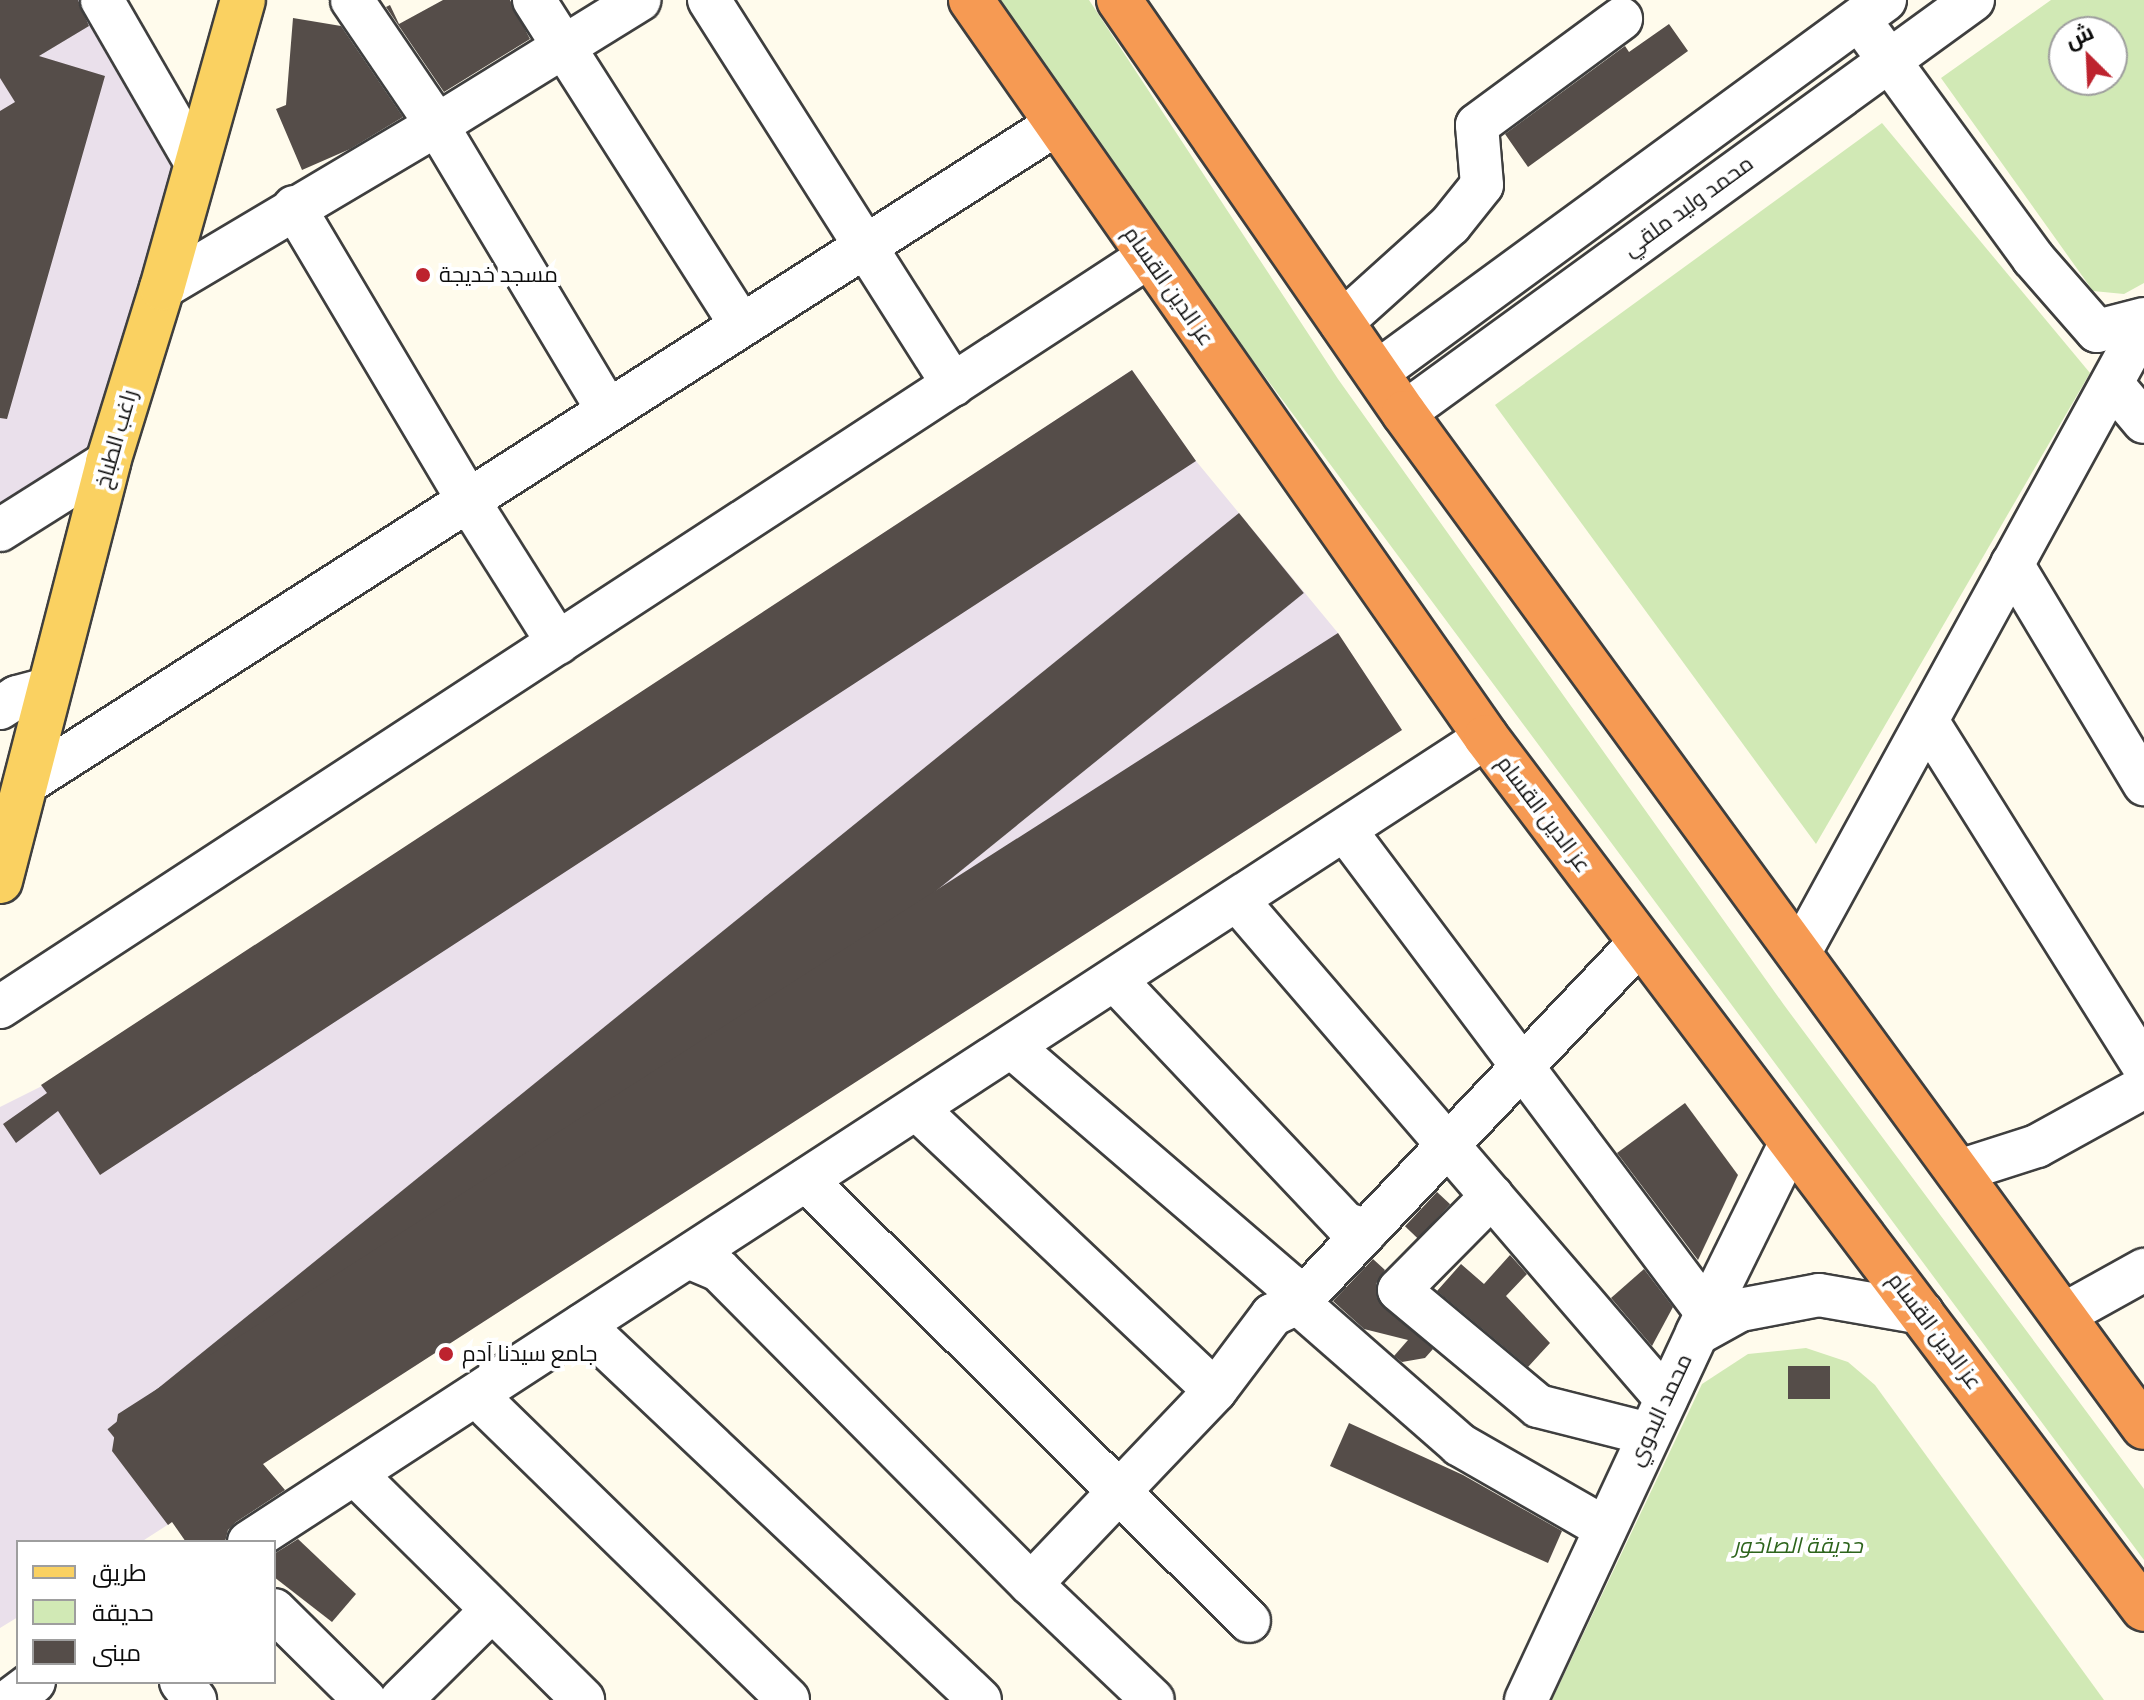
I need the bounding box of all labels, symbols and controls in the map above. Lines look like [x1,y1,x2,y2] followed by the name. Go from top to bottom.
[2058,11,2100,61] text: ش
[2048,16,2128,96] north arrow
[1618,150,1758,262] street label: محمد وليد ملقي
[1118,221,1220,351] street label: عز الدين القسام
[439,262,558,288] place label: مسجد خديجة
[414,266,432,284] marker: مسجد خديجة
[89,386,143,492] street label: راغب الطباخ
[1491,750,1597,878] street label: عز الدين القسام
[1882,1267,1988,1395] street label: عز الدين القسام
[462,1341,597,1367] place label: جامع سيدنا آدم
[437,1345,455,1363] marker: جامع سيدنا آدم
[1623,1350,1697,1470] street label: محمد البدوي
[1733,1533,1863,1559] park label: حديقة الصاخور
[16,1540,276,1684] legend
[92,1550,147,1595] text: طريق
[92,1590,154,1635] text: حديقة
[92,1630,141,1675] text: مبنى

